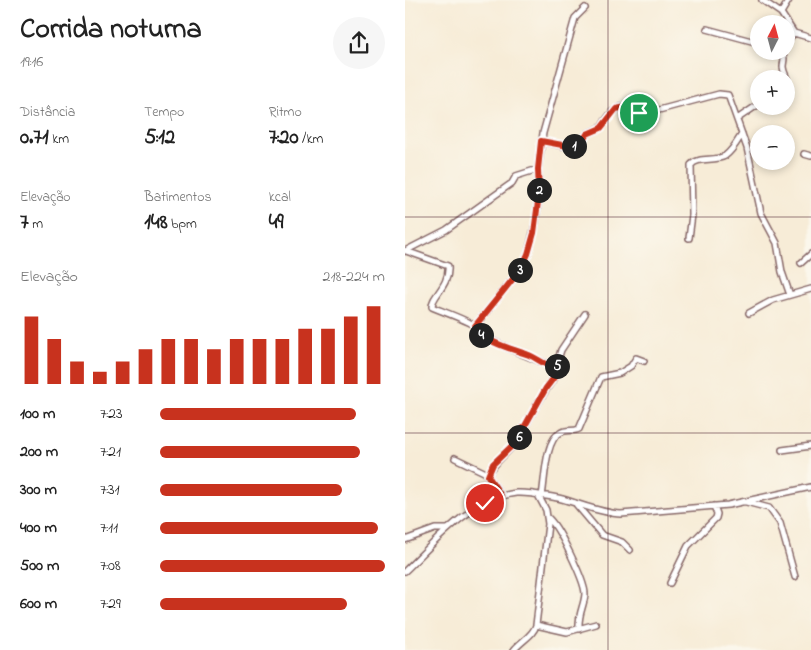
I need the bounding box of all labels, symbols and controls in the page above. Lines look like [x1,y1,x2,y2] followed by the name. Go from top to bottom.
[20,10,202,51] text: Corrida noturna
[750,15,795,60] north arrow
[750,15,795,170] map controls
[333,17,385,69] button: share
[20,50,43,74] text: 19:16
[750,70,795,115] button: +
[618,92,660,134] pin
[625,99,653,127] icon: arrive
[20,102,75,123] text: Distância
[144,102,184,123] text: Tempo
[269,102,302,123] text: Ritmo
[20,123,49,153] text: 0.71
[144,123,175,153] text: 5:12
[269,123,299,153] text: 7:20
[750,125,795,170] button: −
[49,129,69,150] text: km
[299,129,323,150] text: /km
[561,134,587,158] pin: 1
[572,136,577,157] text: 1
[527,178,551,202] pin: 2
[536,180,543,201] text: 2
[20,187,71,208] text: Elevação
[144,187,212,208] text: Batimentos
[269,187,291,208] text: kcal
[20,208,29,238] text: 7
[144,208,168,238] text: 148
[269,208,284,238] text: 49
[29,214,43,235] text: m
[168,214,197,235] text: bpm
[507,258,533,282] pin: 3
[518,260,523,281] text: 3
[20,265,78,289] text: Elevação
[322,265,385,289] text: 218–224 m
[469,322,493,348] pin: 4
[479,325,484,346] text: 4
[545,354,569,378] pin: 5
[553,356,562,377] text: 5
[20,402,55,426] text: 100 m
[100,402,123,426] text: 7:23
[507,424,531,450] pin: 6
[516,427,523,448] text: 6
[20,440,58,464] text: 200 m
[100,440,121,464] text: 7:21
[20,478,57,502] text: 300 m
[100,478,120,502] text: 7:31
[464,482,506,524] pin
[471,489,499,517] icon: check
[20,516,57,540] text: 400 m
[100,516,118,540] text: 7:11
[20,554,59,578] text: 500 m
[100,554,121,578] text: 7:08
[20,592,57,616] text: 600 m
[100,592,121,616] text: 7:29

